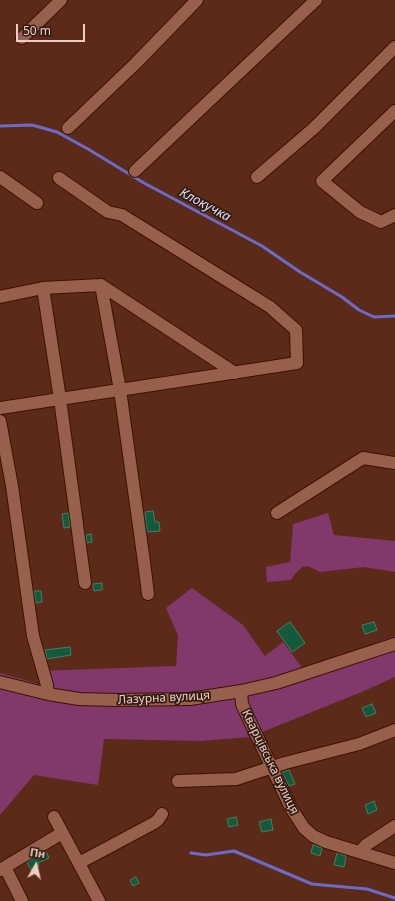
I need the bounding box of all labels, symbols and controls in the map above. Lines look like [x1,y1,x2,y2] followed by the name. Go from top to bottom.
[18,16,87,42] scale bar
[23,22,51,39] text: 50 m
[177,185,233,225] water label: Клокучка
[118,688,210,708] street label: Лазурна вулиця
[238,707,302,817] street label: Кварцівська вулиця
[29,844,47,861] text: Пн
[16,845,56,885] north arrow

